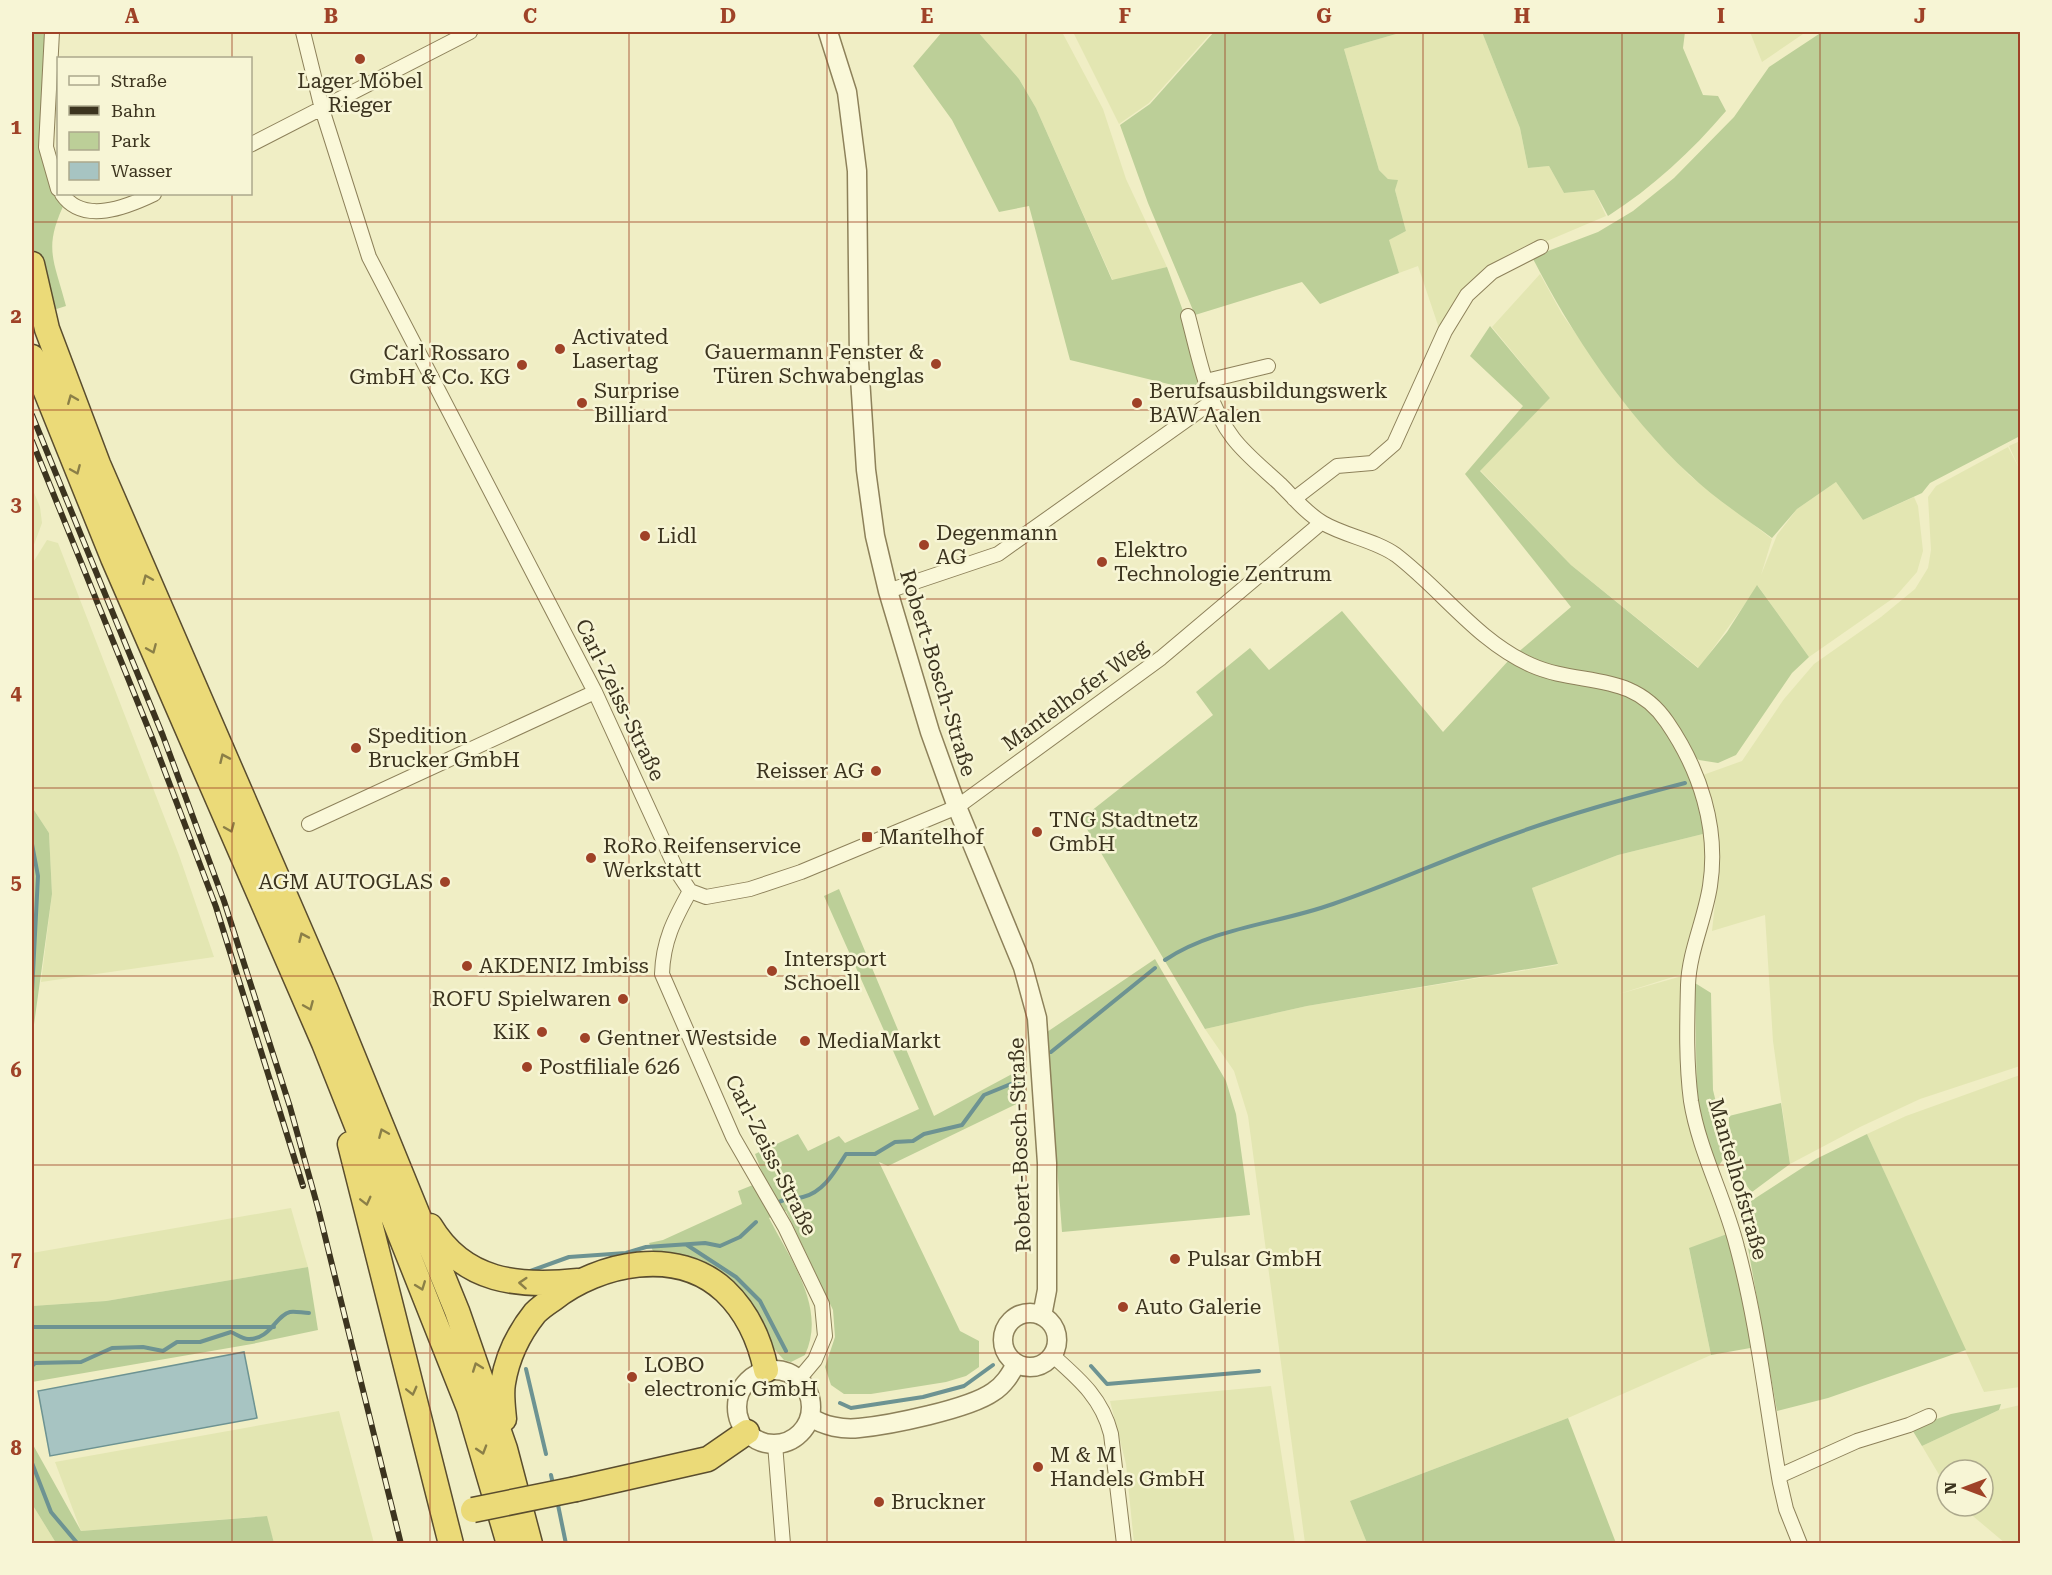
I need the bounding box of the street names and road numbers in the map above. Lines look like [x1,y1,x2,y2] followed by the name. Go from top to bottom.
[895,567,981,779] street label: Robert-Bosch-Straße
[570,615,670,785] street label: Carl-Zeiss-Straße
[998,634,1152,756] street label: Mantelhofer Weg
[1004,1037,1036,1253] street label: Robert-Bosch-Straße
[720,1071,822,1239] street label: Carl-Zeiss-Straße
[1703,1096,1773,1262] street label: Mantelhofstraße

